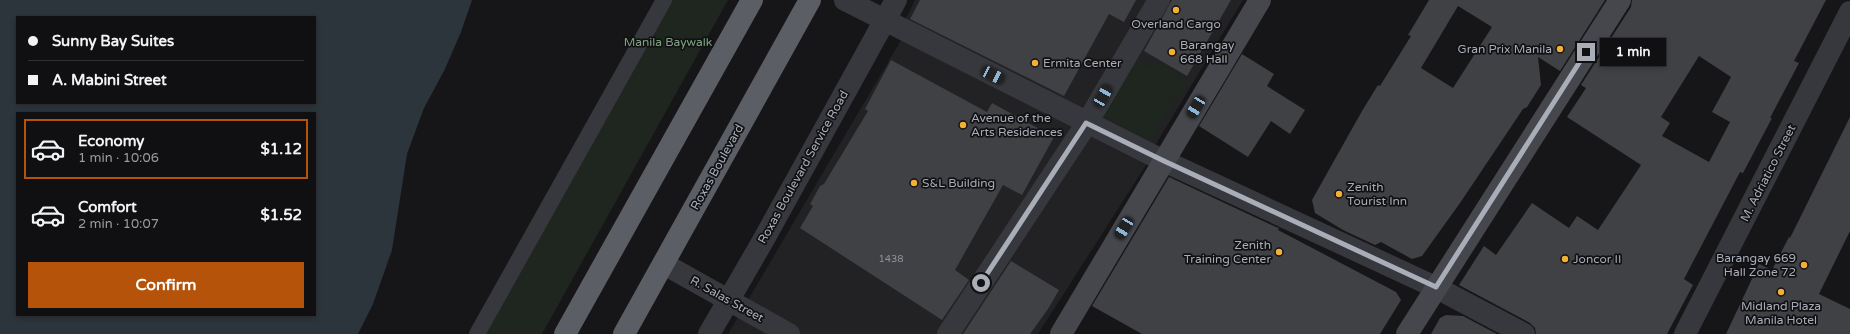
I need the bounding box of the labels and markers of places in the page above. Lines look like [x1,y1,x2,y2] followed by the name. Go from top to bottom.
[1171,5,1181,15] marker: Overland Cargo
[1131,17,1221,31] place label: Overland Cargo
[1180,38,1235,66] place label: Barangay 668 Hall
[1458,42,1552,56] place label: Gran Prix Manila
[1555,44,1565,54] marker: Gran Prix Manila
[1167,47,1177,57] marker: Barangay 668 Hall
[1043,56,1122,70] place label: Ermita Center
[1030,58,1040,68] marker: Ermita Center
[971,111,1063,139] place label: Avenue of the Arts Residences
[958,120,968,130] marker: Avenue of the Arts Residences
[922,176,995,190] place label: S&L Building
[909,178,919,188] marker: S&L Building
[1347,180,1407,208] place label: Zenith Tourist Inn
[1334,189,1344,199] marker: Zenith Tourist Inn
[1184,238,1271,266] place label: Zenith Training Center
[1274,247,1284,257] marker: Zenith Training Center
[1716,251,1796,279] place label: Barangay 669 Hall Zone 72
[1573,252,1621,266] place label: Joncor II
[1560,254,1570,264] marker: Joncor II
[1799,260,1809,270] marker: Barangay 669 Hall Zone 72
[1776,287,1786,297] marker: Midland Plaza Manila Hotel
[1741,299,1821,327] place label: Midland Plaza Manila Hotel

